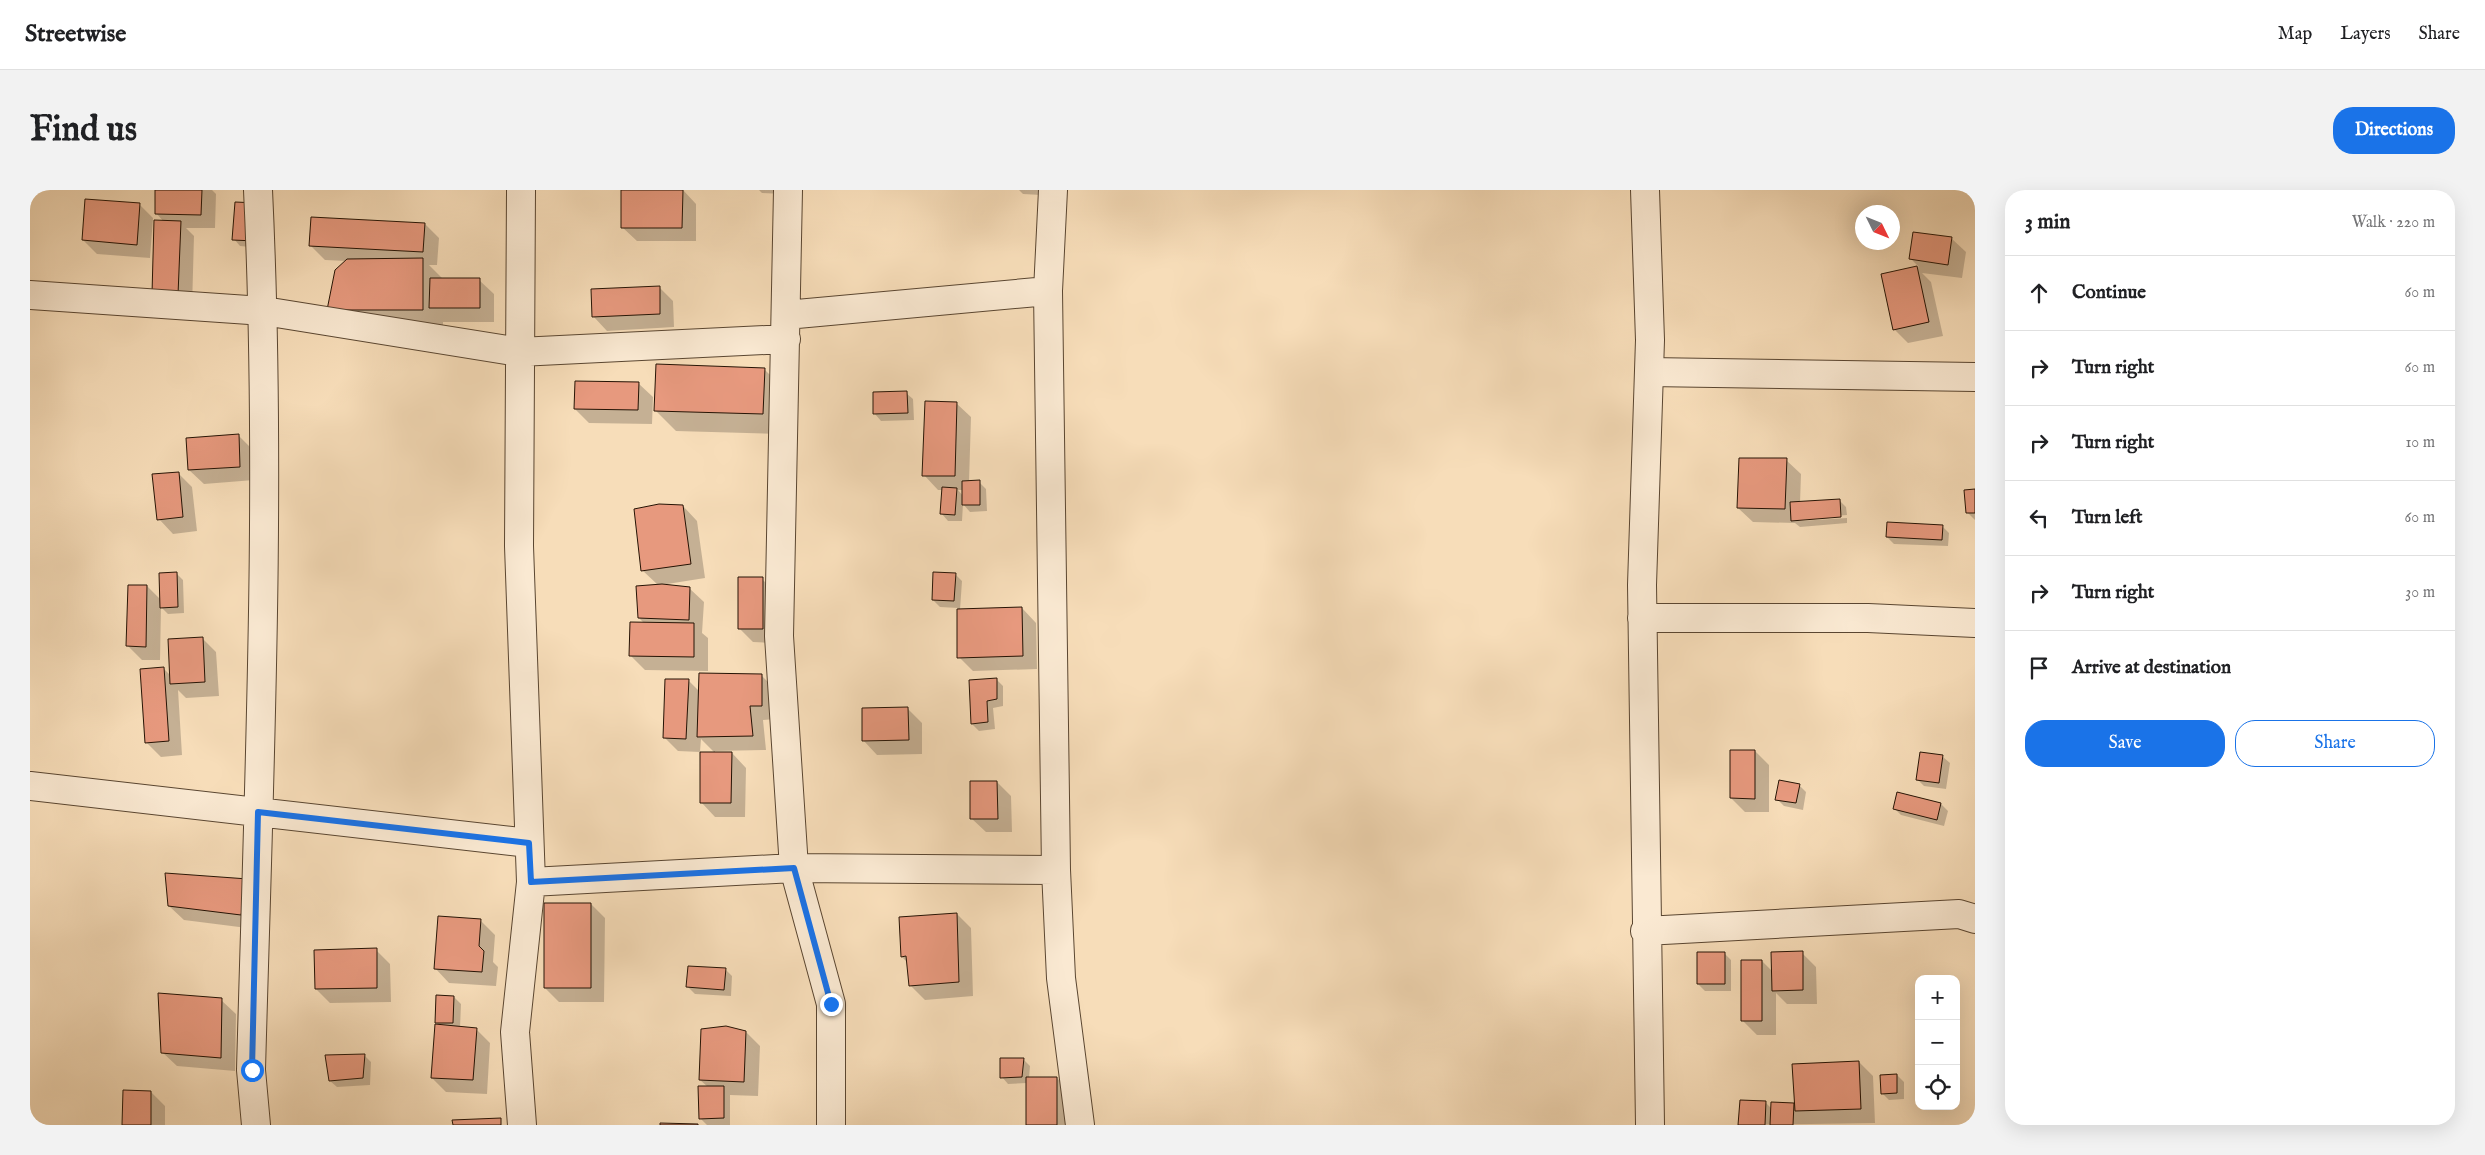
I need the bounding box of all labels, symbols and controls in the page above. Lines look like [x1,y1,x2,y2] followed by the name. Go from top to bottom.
[25,19,126,50] text: Streetwise
[2278,23,2312,46] text: Map
[2340,23,2391,46] text: Layers
[2419,23,2460,46] text: Share
[2333,107,2455,154] button: Directions
[30,108,137,153] text: Find us
[1855,205,1900,250] north arrow
[2025,209,2070,236] text: 3 min
[2352,213,2435,233] text: Walk · 220 m
[2025,279,2053,307] icon: ahead
[2072,281,2146,305] text: Continue
[2405,283,2435,303] text: 60 m
[2025,354,2053,382] icon: right
[2072,356,2154,380] text: Turn right
[2405,358,2435,378] text: 60 m
[2025,429,2053,457] icon: right
[2072,431,2154,455] text: Turn right
[2405,433,2435,453] text: 10 m
[2025,504,2053,532] icon: left
[2072,506,2143,530] text: Turn left
[2405,508,2435,528] text: 60 m
[2025,579,2053,607] icon: right
[2072,581,2154,605] text: Turn right
[2405,583,2435,603] text: 30 m
[2025,654,2053,682] icon: arrive
[2072,656,2231,680] text: Arrive at destination
[2025,720,2225,767] button: Save
[2235,720,2435,767] button: Share
[1915,975,1960,1110] map controls
[1915,975,1960,1020] button: +
[820,993,843,1016] route end
[1915,1020,1960,1065] button: −
[241,1059,264,1082] route start
[1915,1065,1960,1110] button: locate

